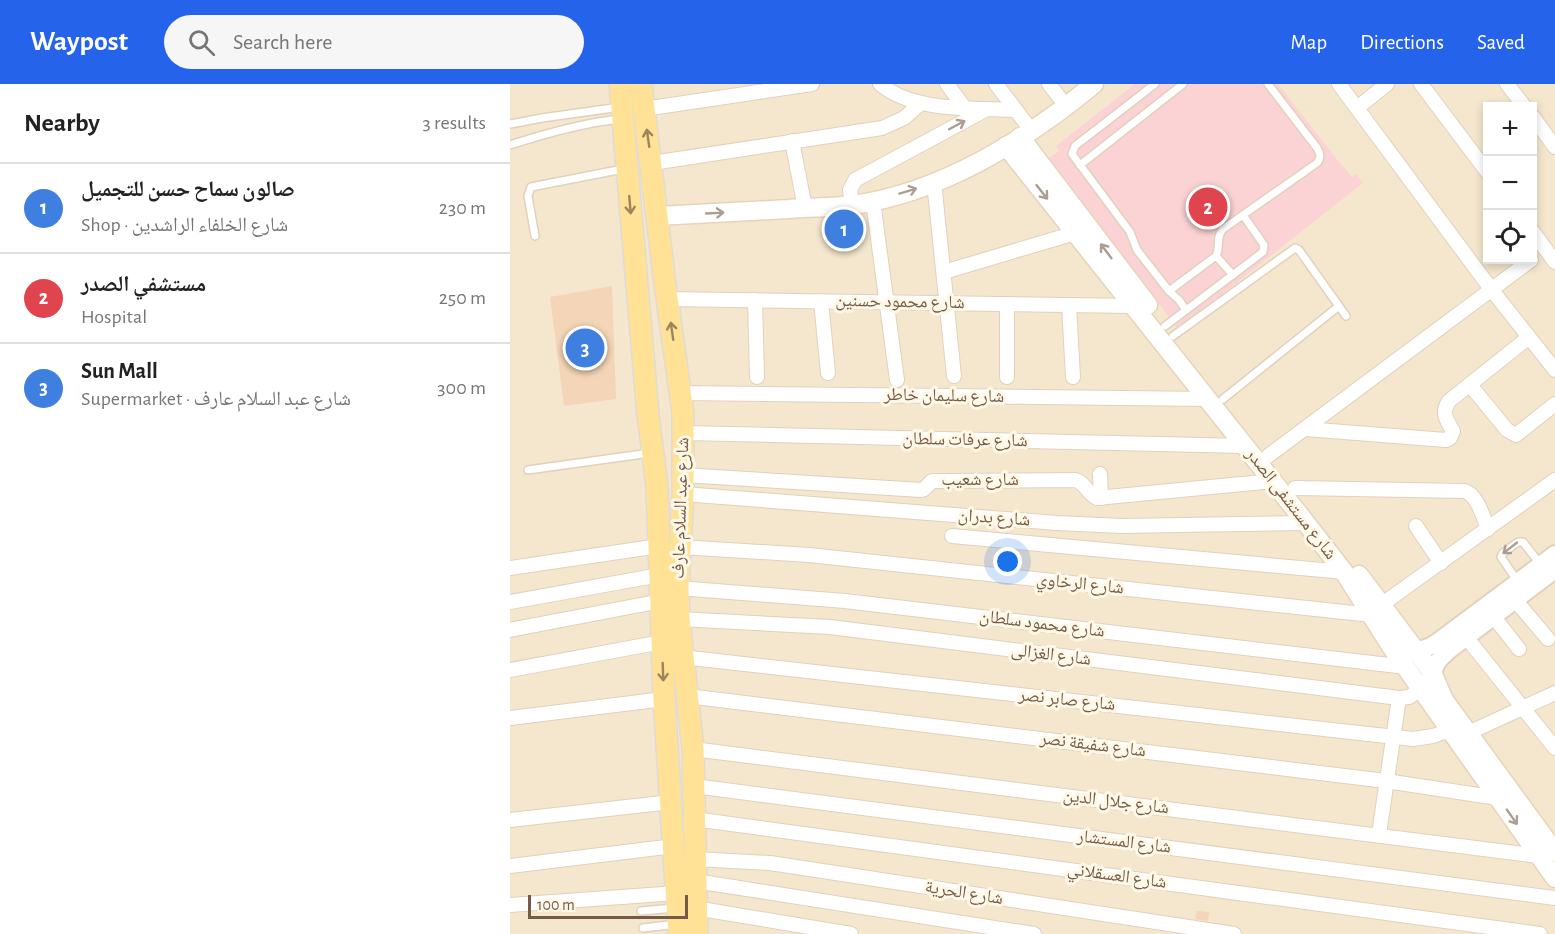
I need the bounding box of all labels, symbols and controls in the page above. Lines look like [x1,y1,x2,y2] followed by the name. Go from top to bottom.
[164,15,584,69] search box
[185,26,218,59] icon: search
[30,28,128,56] text: Waypost
[233,31,333,53] text: Search here
[1291,32,1327,53] text: Map
[1360,32,1444,53] text: Directions
[1477,32,1525,53] text: Saved
[1483,102,1537,264] map controls
[1483,102,1537,156] button: +
[24,110,100,136] text: Nearby
[422,113,486,133] text: 3 results
[947,119,965,130] one-way arrow
[643,128,654,148] one-way arrow
[1483,156,1537,210] button: −
[81,178,295,200] text: صالون سماح حسن للتجميل
[1036,183,1049,199] one-way arrow
[1188,184,1228,230] pin: 2
[898,185,917,196] one-way arrow
[625,195,636,215] one-way arrow
[40,198,47,218] text: 1
[439,198,486,218] text: 230 m
[824,206,864,252] pin: 1
[705,207,725,218] one-way arrow
[1483,210,1537,264] button: locate
[81,215,288,235] text: Shop · شارع الخلفاء الراشدين
[1100,243,1113,259] one-way arrow
[81,273,206,295] text: مستشفي الصدر
[39,288,48,308] text: 2
[439,288,486,308] text: 250 m
[835,292,965,313] street label: شارع محمود حسنين
[81,307,147,327] text: Hospital
[666,322,677,342] one-way arrow
[566,326,604,370] pin: 3
[81,360,158,382] text: Sun Mall
[39,378,48,398] text: 3
[437,378,486,398] text: 300 m
[883,386,1004,407] street label: شارع سليمان خاطر
[81,389,351,409] text: Supermarket · شارع عبد السلام عارف
[902,430,1028,451] street label: شارع عرفات سلطان
[670,437,694,579] street label: شارع عبد السلام عارف
[1241,444,1340,564] street label: شارع مستشفى الصدر
[941,471,1019,490] street label: شارع شعيب
[957,506,1031,531] street label: شارع بدران
[1503,542,1519,554] one-way arrow
[993,547,1022,576] your location
[1035,570,1125,602] street label: شارع الرخاوي
[978,607,1106,642] street label: شارع محمود سلطان
[1010,641,1092,670] street label: شارع الغزالى
[658,661,669,681] one-way arrow
[1017,686,1116,715] street label: شارع صابر نصر
[1038,729,1147,761] street label: شارع شفيقة نصر
[1062,787,1170,818] street label: شارع جلال الدين
[1506,809,1518,825] one-way arrow
[1075,827,1172,858] street label: شارع المستشار
[1066,860,1168,896] street label: شارع العسقلاني
[923,878,1004,909] street label: شارع الحرية
[528,892,688,920] scale bar
[537,897,575,913] text: 100 m

